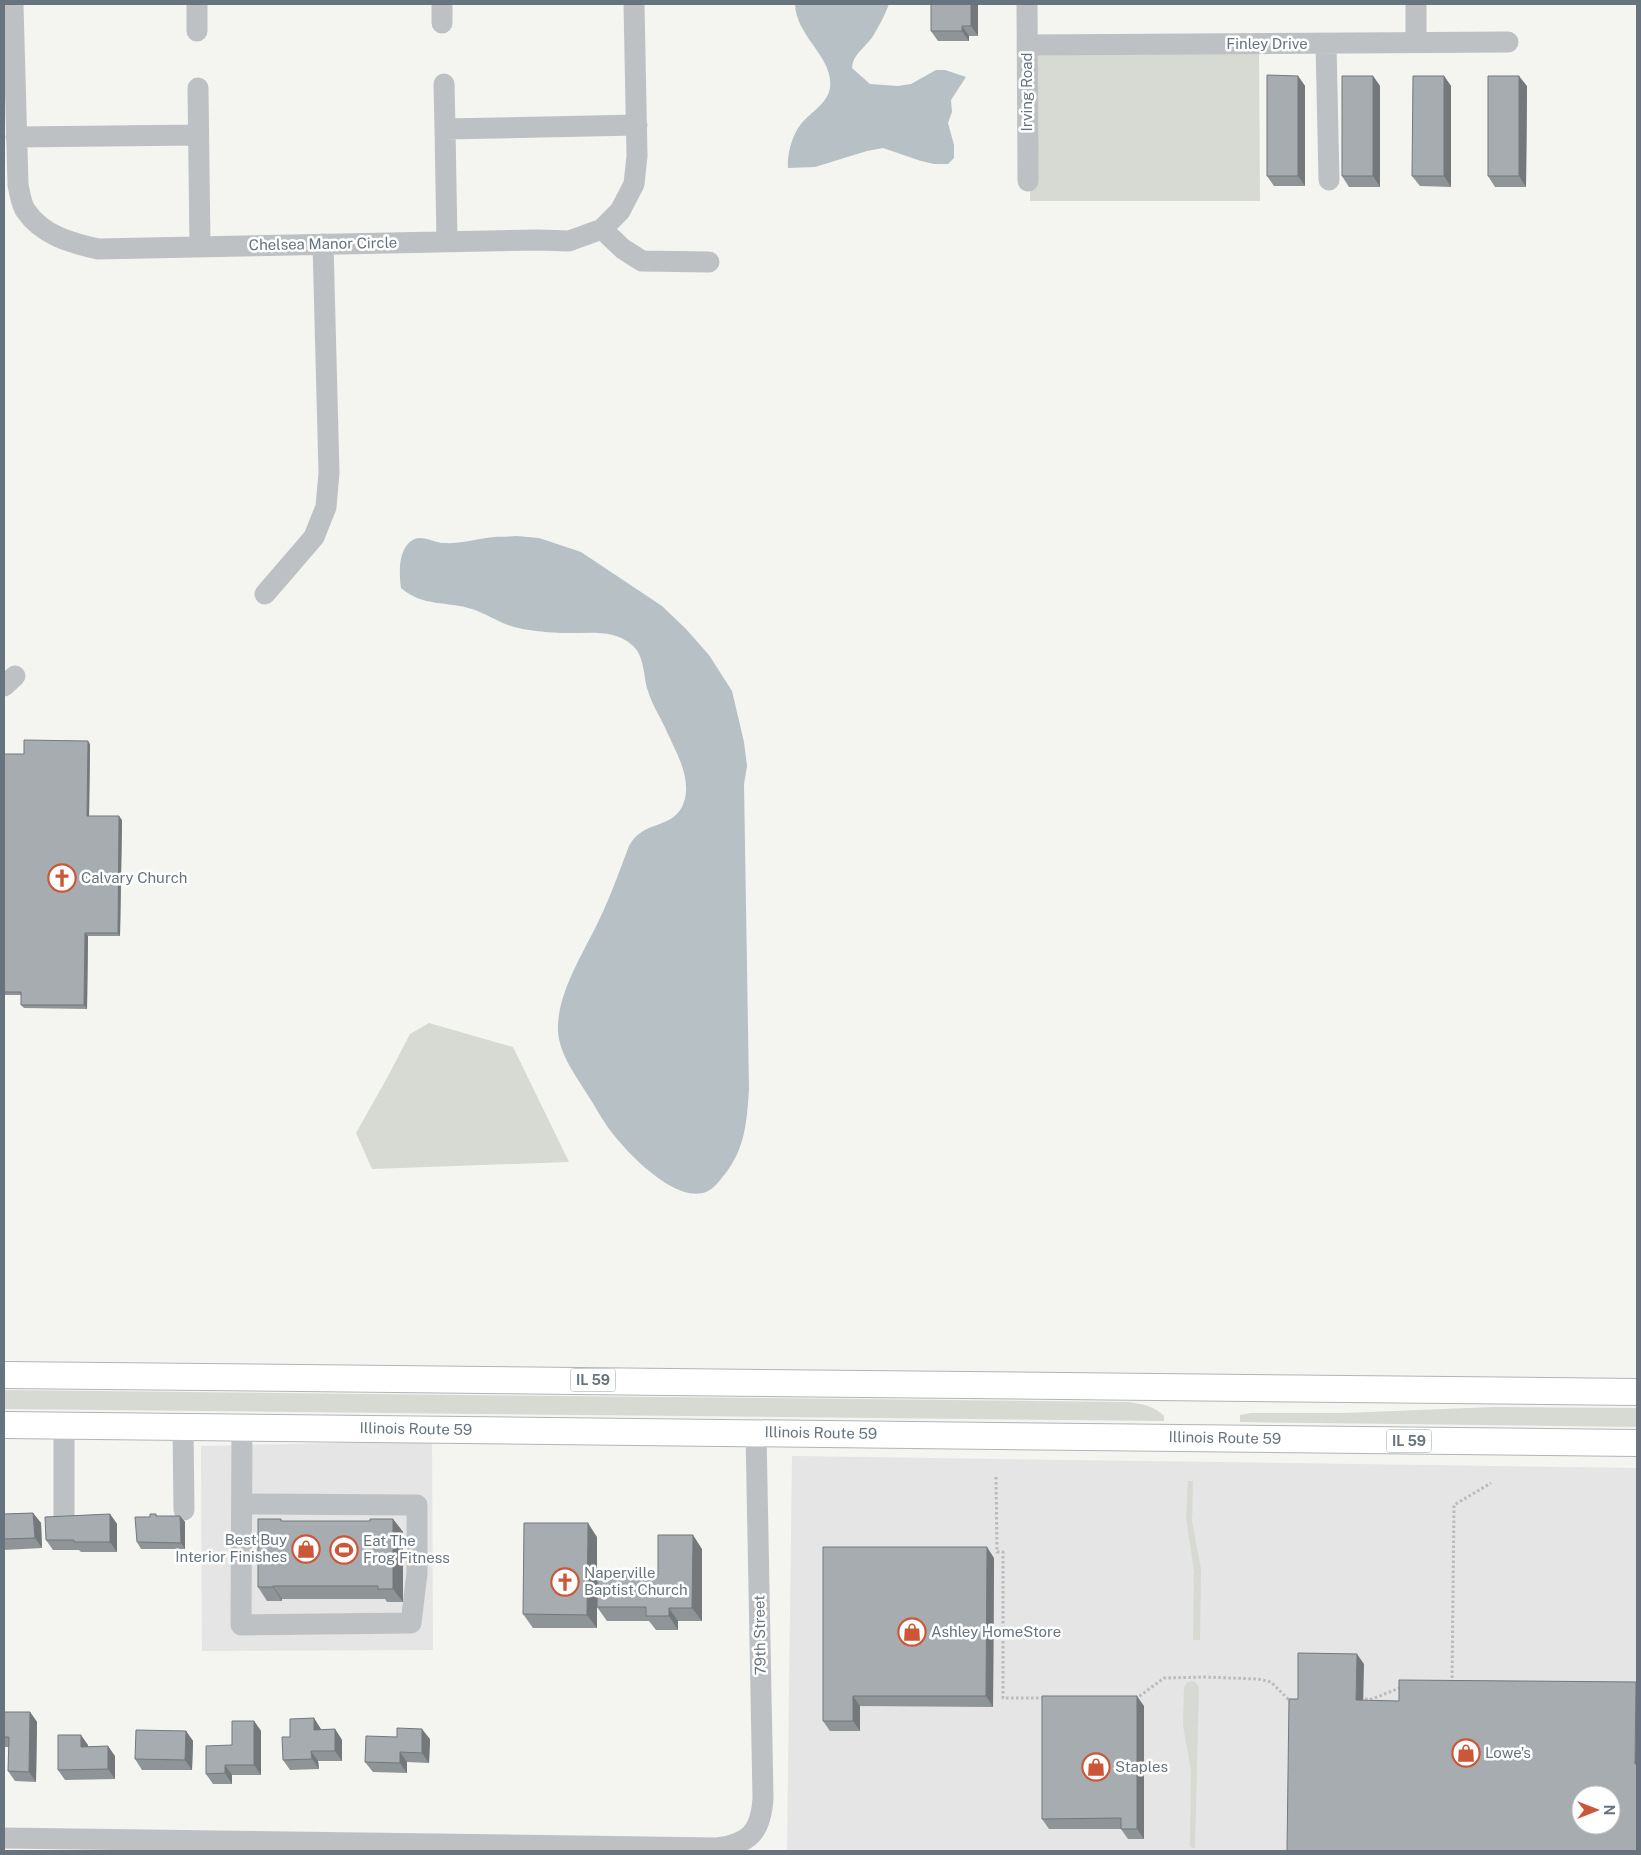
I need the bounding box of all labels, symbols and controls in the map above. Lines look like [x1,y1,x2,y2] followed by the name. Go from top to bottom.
[1226,35,1308,52] street label: Finley Drive
[1018,53,1035,131] street label: Irving Road
[249,234,397,253] street label: Chelsea Manor Circle
[47,863,77,893] church icon: Calvary Church
[81,869,187,886] place label: Calvary Church
[570,1368,616,1392] road number: IL 59
[360,1419,472,1438] street label: Illinois Route 59
[765,1423,877,1442] street label: Illinois Route 59
[1169,1428,1281,1447] street label: Illinois Route 59
[1386,1430,1432,1452] road number: IL 59
[175,1531,287,1565] place label: Best Buy Interior Finishes
[363,1532,450,1566] place label: Eat The Frog Fitness
[291,1534,321,1564] shop icon: Best Buy Interior Finishes
[329,1535,359,1565] sports icon: Eat The Frog Fitness
[584,1564,688,1598] place label: Naperville Baptist Church
[550,1567,580,1597] church icon: Naperville Baptist Church
[750,1595,769,1675] street label: 79th Street
[897,1617,927,1647] shop icon: Ashley HomeStore
[931,1623,1061,1640] place label: Ashley HomeStore
[1451,1738,1481,1768] shop icon: Lowe's
[1485,1744,1531,1761] place label: Lowe's
[1081,1752,1111,1782] shop icon: Staples
[1115,1758,1168,1775] place label: Staples
[1571,1785,1621,1835] north arrow
[1601,1805,1617,1815] text: N

